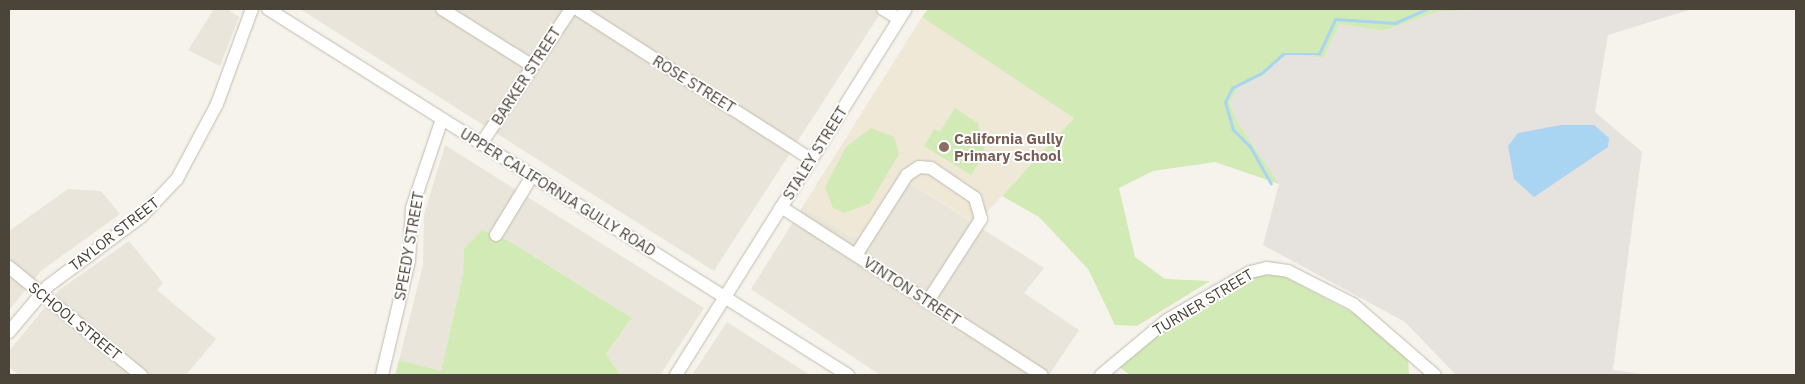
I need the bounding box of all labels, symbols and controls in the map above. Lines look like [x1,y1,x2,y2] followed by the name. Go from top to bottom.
[488,24,564,128] street label: BARKER STREET
[649,52,739,116] street label: ROSE STREET
[779,103,851,203] street label: STALEY STREET
[457,124,659,260] street label: UPPER CALIFORNIA GULLY ROAD
[954,129,1063,164] place label: California Gully Primary School
[938,141,950,153] marker: California Gully Primary School
[391,190,427,302] street label: SPEEDY STREET
[66,193,162,275] street label: TAYLOR STREET
[860,253,964,329] street label: VINTON STREET
[1150,265,1256,339] street label: TURNER STREET
[25,278,125,364] street label: SCHOOL STREET

